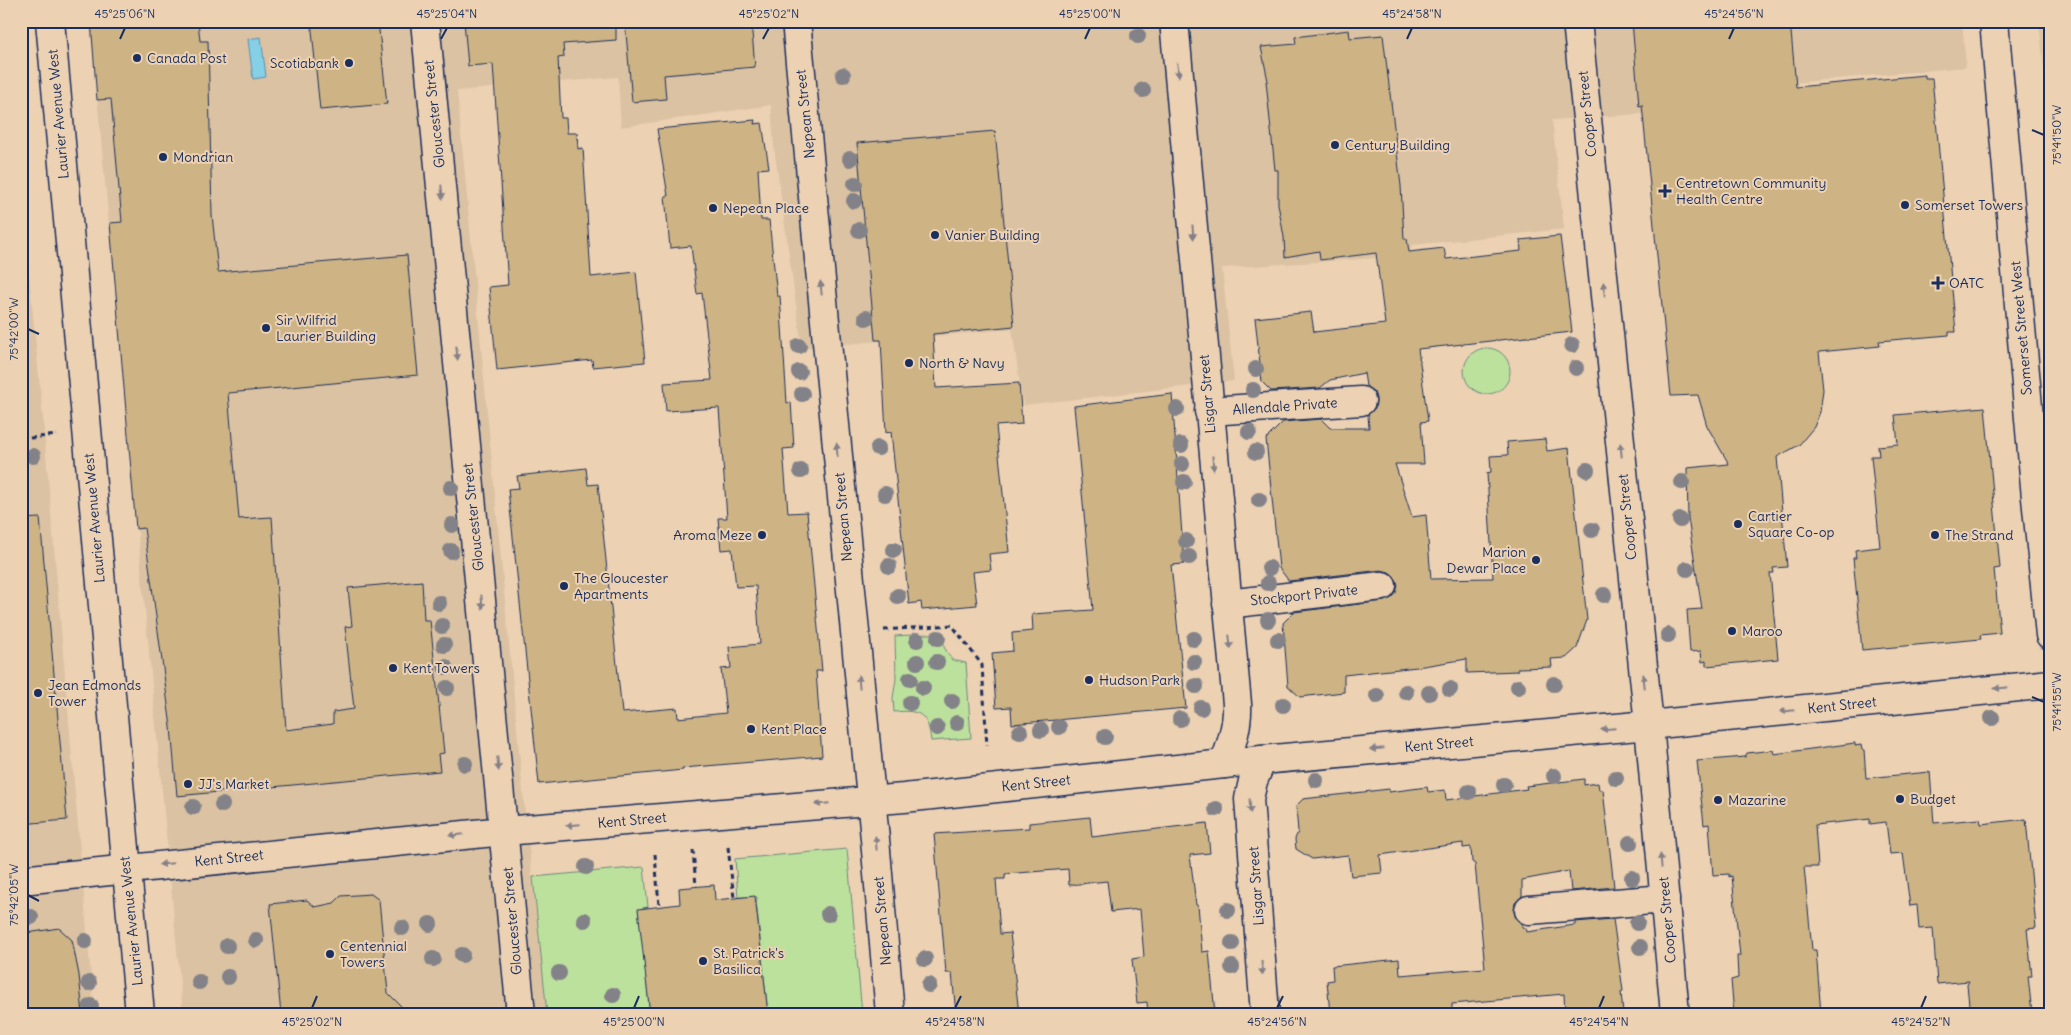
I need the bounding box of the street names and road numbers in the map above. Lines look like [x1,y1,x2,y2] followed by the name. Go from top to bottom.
[43,48,73,180] street label: Laurier Avenue West
[419,59,449,169] street label: Gloucester Street
[791,68,819,159] street label: Nepean Street
[1573,70,1600,158] street label: Cooper Street
[2006,260,2036,396] street label: Somerset Street West
[1195,353,1219,434] street label: Lisgar Street
[1232,393,1338,419] street label: Allendale Private
[79,452,109,584] street label: Laurier Avenue West
[458,462,488,572] street label: Gloucester Street
[830,471,856,562] street label: Nepean Street
[1613,473,1640,561] street label: Cooper Street
[1249,580,1359,610] street label: Stockport Private
[1807,692,1878,718] street label: Kent Street
[1404,732,1475,756] street label: Kent Street
[1001,770,1072,796] street label: Kent Street
[597,808,668,832] street label: Kent Street
[194,845,265,871] street label: Kent Street
[1244,846,1268,926] street label: Lisgar Street
[115,855,147,987] street label: Laurier Avenue West
[498,866,526,976] street label: Gloucester Street
[869,875,895,966] street label: Nepean Street
[1654,876,1680,964] street label: Cooper Street

